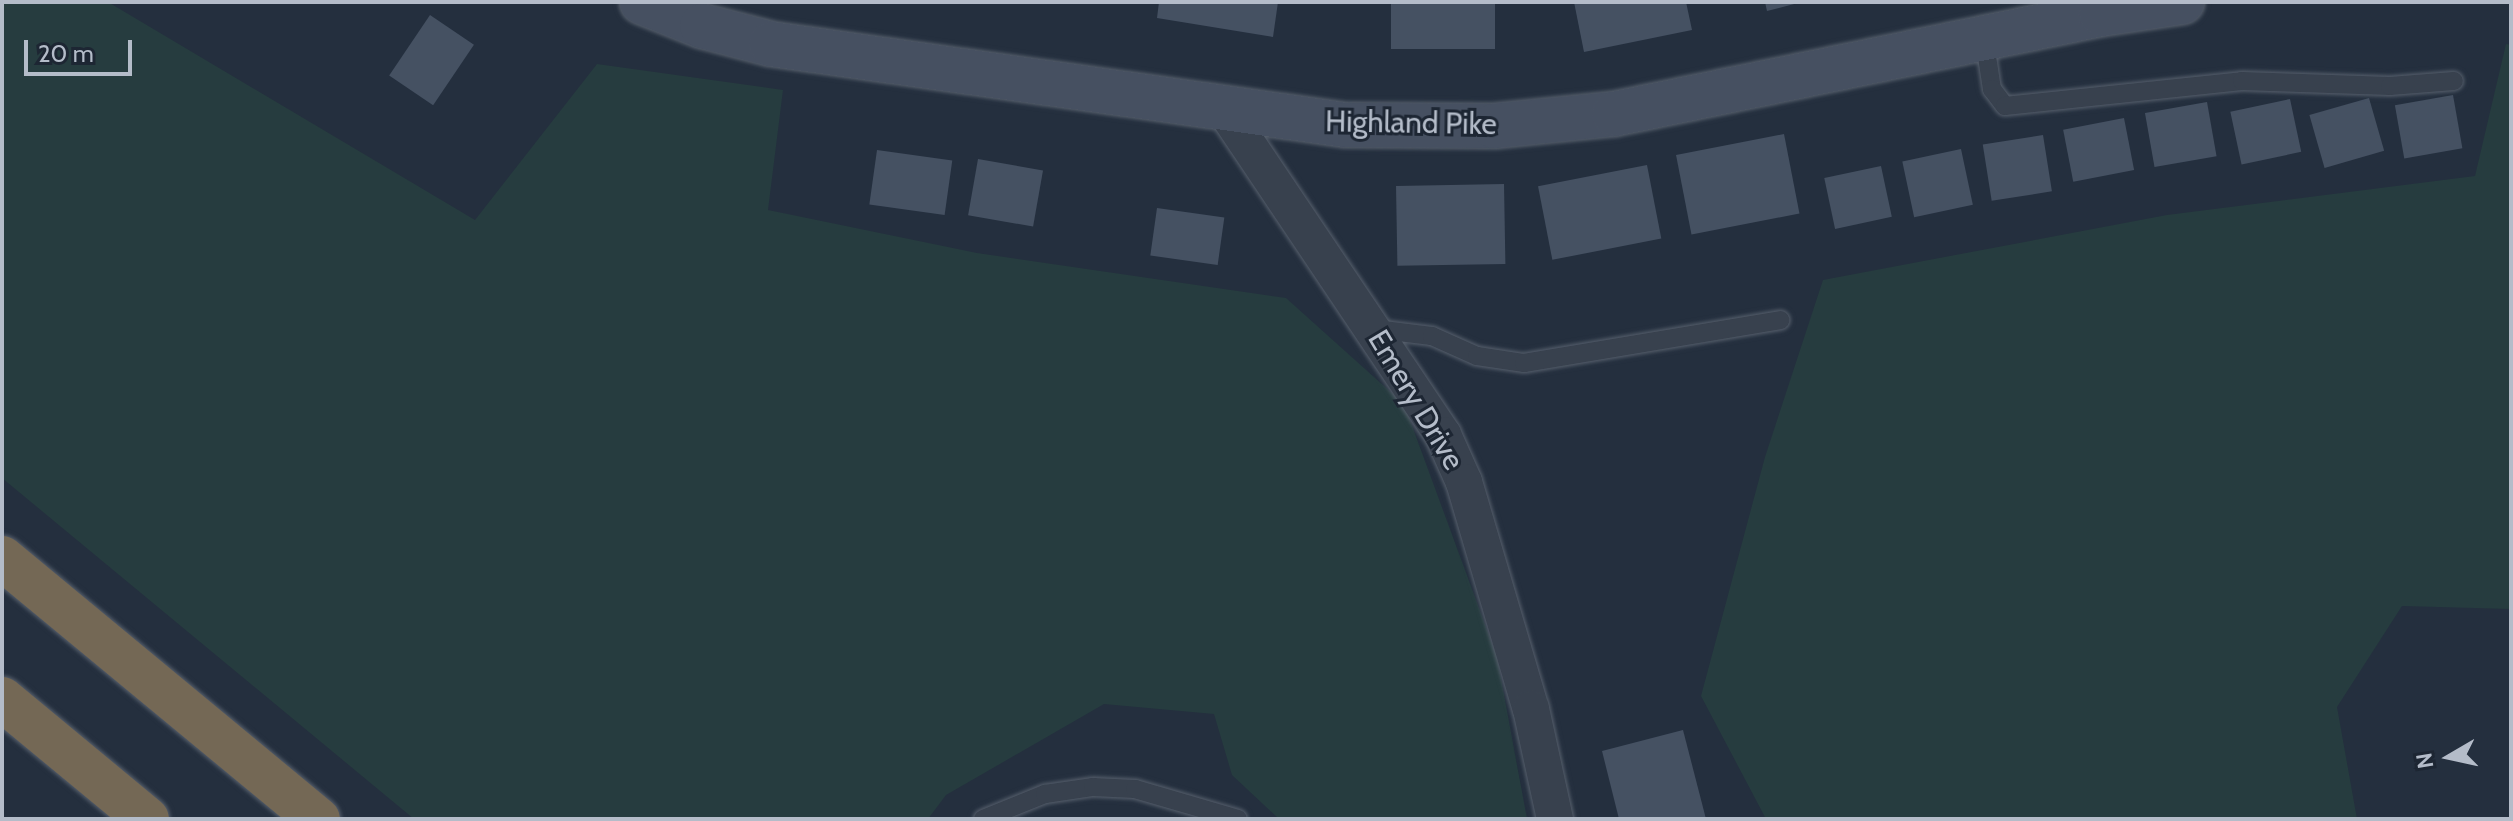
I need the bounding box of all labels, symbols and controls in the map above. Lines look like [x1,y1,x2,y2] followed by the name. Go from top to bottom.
[28,24,136,74] scale bar
[38,39,94,68] text: 20 m
[1325,104,1497,142] street label: Highland Pike
[1360,324,1472,476] street label: Emery Drive
[2409,717,2489,797] north arrow
[2410,751,2439,771] text: N

